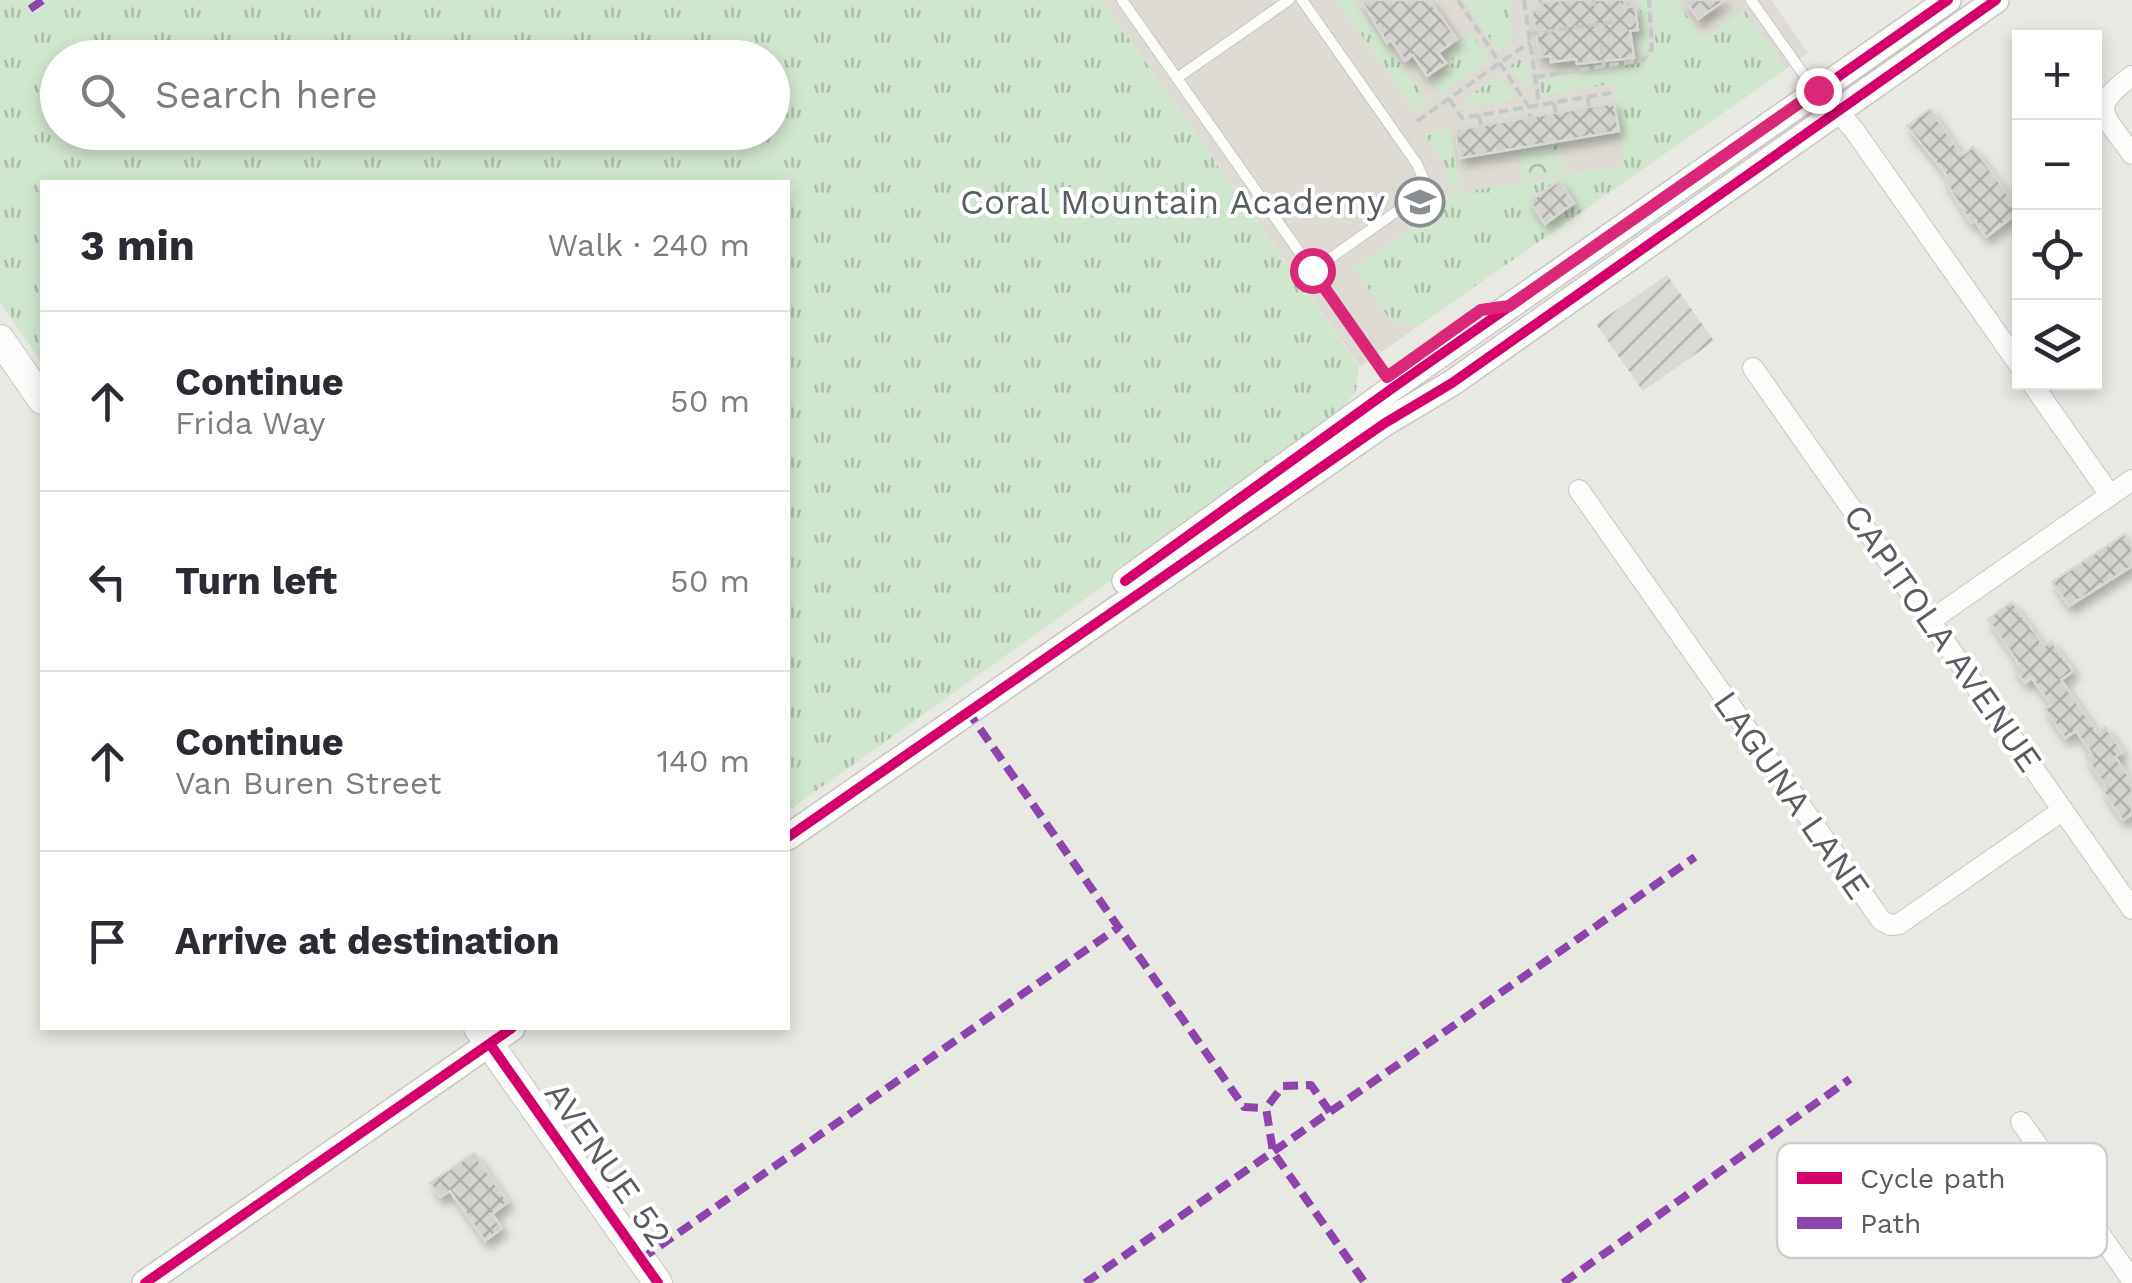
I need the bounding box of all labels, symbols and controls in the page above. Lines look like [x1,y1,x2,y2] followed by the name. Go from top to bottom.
[2012,30,2102,390] map controls
[2012,30,2102,120] button: +
[40,40,790,150] search box
[75,68,130,123] icon: search
[1796,68,1842,114] route end
[155,73,378,117] text: Search here
[2012,120,2102,210] button: −
[1394,176,1446,228] school or university icon: Coral Mountain Academy
[960,181,1385,223] place label: Coral Mountain Academy
[2012,210,2102,300] button: locate
[80,221,195,270] text: 3 min
[548,226,750,264] text: Walk · 240 m
[1290,248,1336,294] route start
[2012,300,2102,390] button: layers
[175,360,344,404] text: Continue
[80,374,135,429] icon: ahead
[670,382,750,420] text: 50 m
[175,404,326,442] text: Frida Way
[1835,496,2051,780] street label: CAPITOLA AVENUE
[80,554,135,609] icon: left
[175,559,337,603] text: Turn left
[670,562,750,600] text: 50 m
[1705,683,1879,907] street label: LAGUNA LANE
[175,720,344,764] text: Continue
[80,734,135,789] icon: ahead
[657,742,750,780] text: 140 m
[175,764,441,802] text: Van Buren Street
[80,914,135,969] icon: arrive
[175,919,560,963] text: Arrive at destination
[536,1074,680,1254] street label: AVENUE 52
[1777,1143,2107,1258] legend
[1860,1162,2006,1195] text: Cycle path
[1860,1207,1921,1240] text: Path

